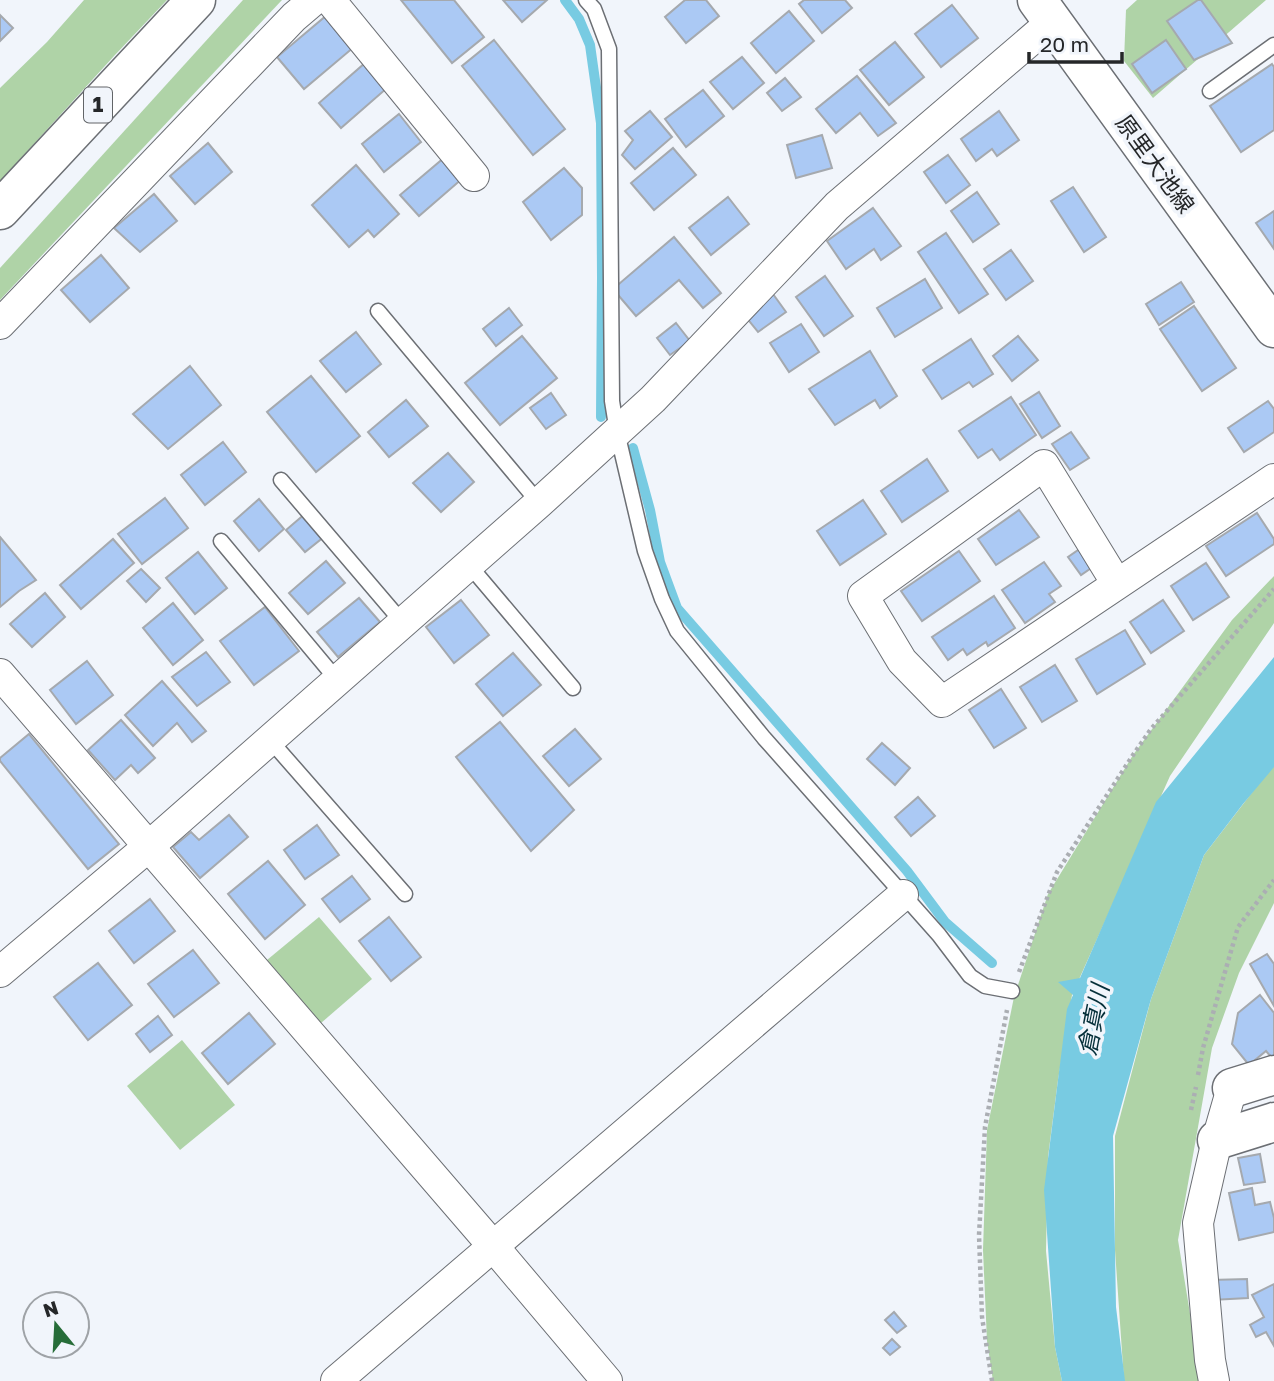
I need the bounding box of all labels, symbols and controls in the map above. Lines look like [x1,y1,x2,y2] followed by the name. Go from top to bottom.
[1029,21,1122,65] scale bar
[1040,31,1089,57] text: 20 m
[84,88,112,122] road number: 1
[1111,109,1201,218] street label: 原里大池線
[1071,979,1114,1058] water label: 倉真川
[21,1290,91,1360] north arrow
[40,1295,61,1322] text: N

